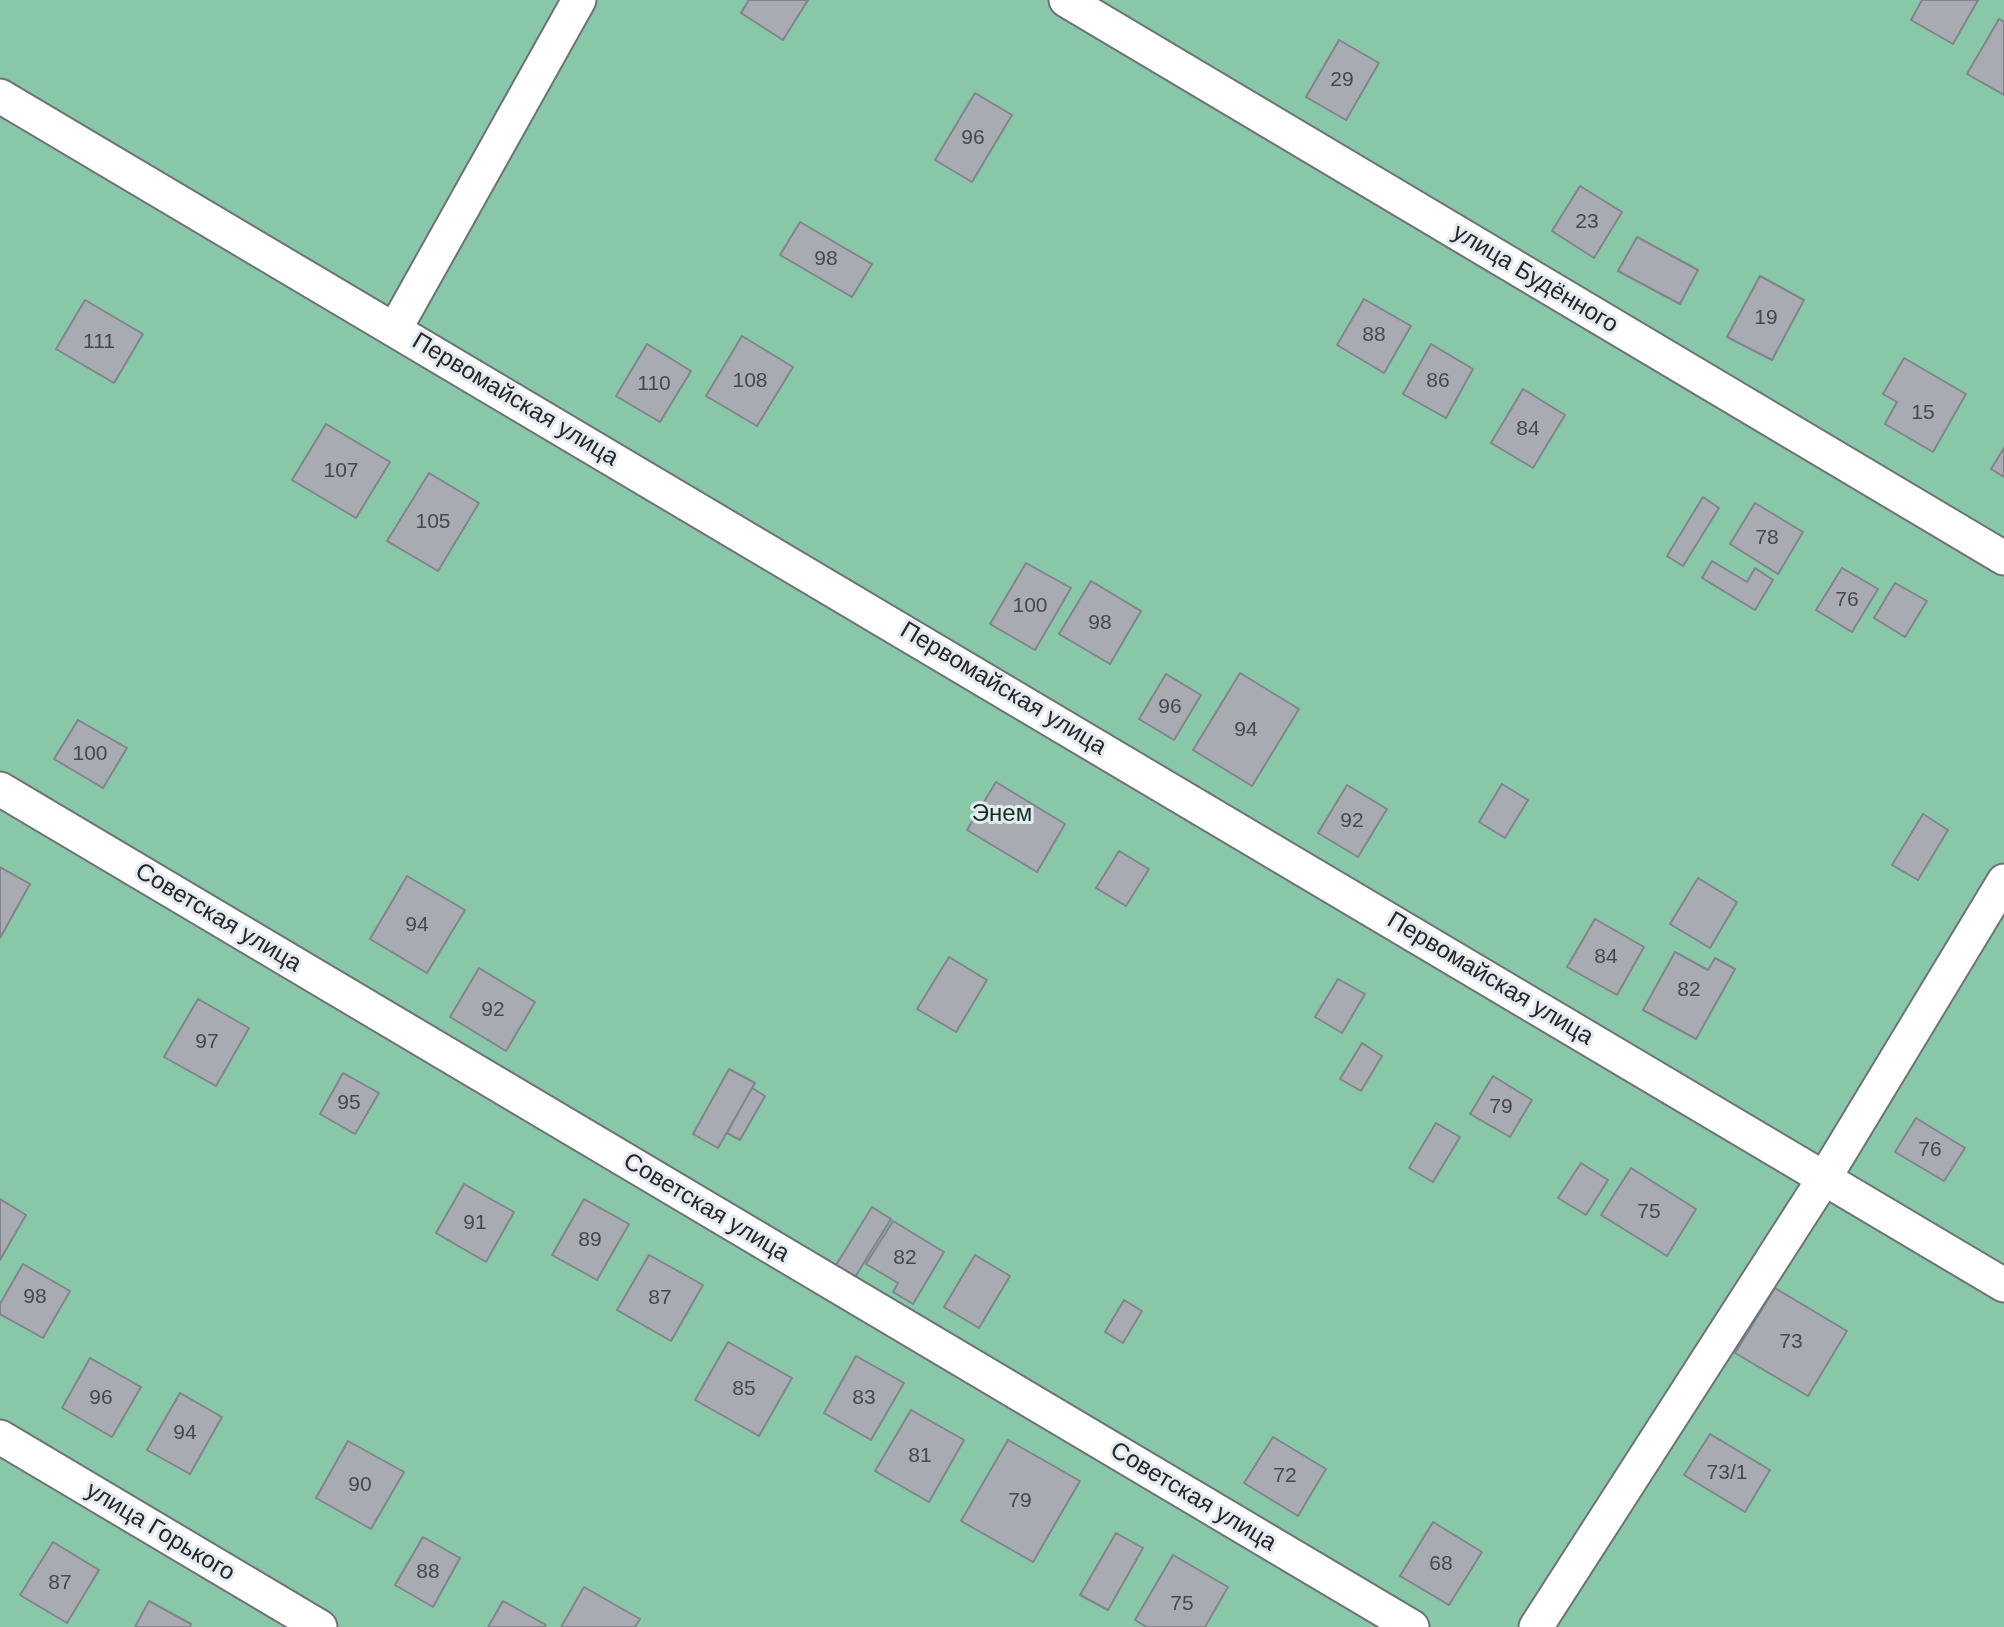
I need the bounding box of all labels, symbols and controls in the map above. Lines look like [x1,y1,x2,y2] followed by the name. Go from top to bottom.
[1330,67,1354,93] house number: 29
[961,125,985,151] house number: 96
[1575,209,1599,235] house number: 23
[1447,218,1623,340] street label: улица Будённого
[814,246,838,272] house number: 98
[1754,305,1778,331] house number: 19
[1362,322,1386,348] house number: 88
[407,327,623,473] street label: Первомайская улица
[83,329,115,355] house number: 111
[732,368,768,394] house number: 108
[1426,368,1450,394] house number: 86
[637,371,671,397] house number: 110
[1911,400,1935,426] house number: 15
[1516,416,1540,442] house number: 84
[323,458,359,484] house number: 107
[415,509,451,535] house number: 105
[1755,525,1779,551] house number: 78
[1835,587,1859,613] house number: 76
[1012,593,1048,619] house number: 100
[1088,610,1112,636] house number: 98
[895,616,1111,762] street label: Первомайская улица
[1158,694,1182,720] house number: 96
[1234,717,1258,743] house number: 94
[72,741,108,767] house number: 100
[972,800,1032,828] park label: Энем
[1340,808,1364,834] house number: 92
[130,857,306,979] street label: Советская улица
[1382,906,1598,1052] street label: Первомайская улица
[405,912,429,938] house number: 94
[1594,944,1618,970] house number: 84
[1677,977,1701,1003] house number: 82
[481,997,505,1023] house number: 92
[195,1029,219,1055] house number: 97
[337,1090,361,1116] house number: 95
[1489,1094,1513,1120] house number: 79
[1918,1137,1942,1163] house number: 76
[618,1147,794,1269] street label: Советская улица
[1637,1199,1661,1225] house number: 75
[463,1210,487,1236] house number: 91
[578,1227,602,1253] house number: 89
[893,1245,917,1271] house number: 82
[23,1284,47,1310] house number: 98
[648,1285,672,1311] house number: 87
[1779,1329,1803,1355] house number: 73
[732,1376,756,1402] house number: 85
[89,1385,113,1411] house number: 96
[852,1385,876,1411] house number: 83
[173,1420,197,1446] house number: 94
[1105,1436,1281,1558] street label: Советская улица
[908,1443,932,1469] house number: 81
[1707,1460,1747,1486] house number: 73/1
[1273,1463,1297,1489] house number: 72
[348,1472,372,1498] house number: 90
[80,1476,240,1588] street label: улица Горького
[1008,1488,1032,1514] house number: 79
[1429,1551,1453,1577] house number: 68
[416,1559,440,1585] house number: 88
[48,1570,72,1596] house number: 87
[1170,1591,1194,1617] house number: 75

